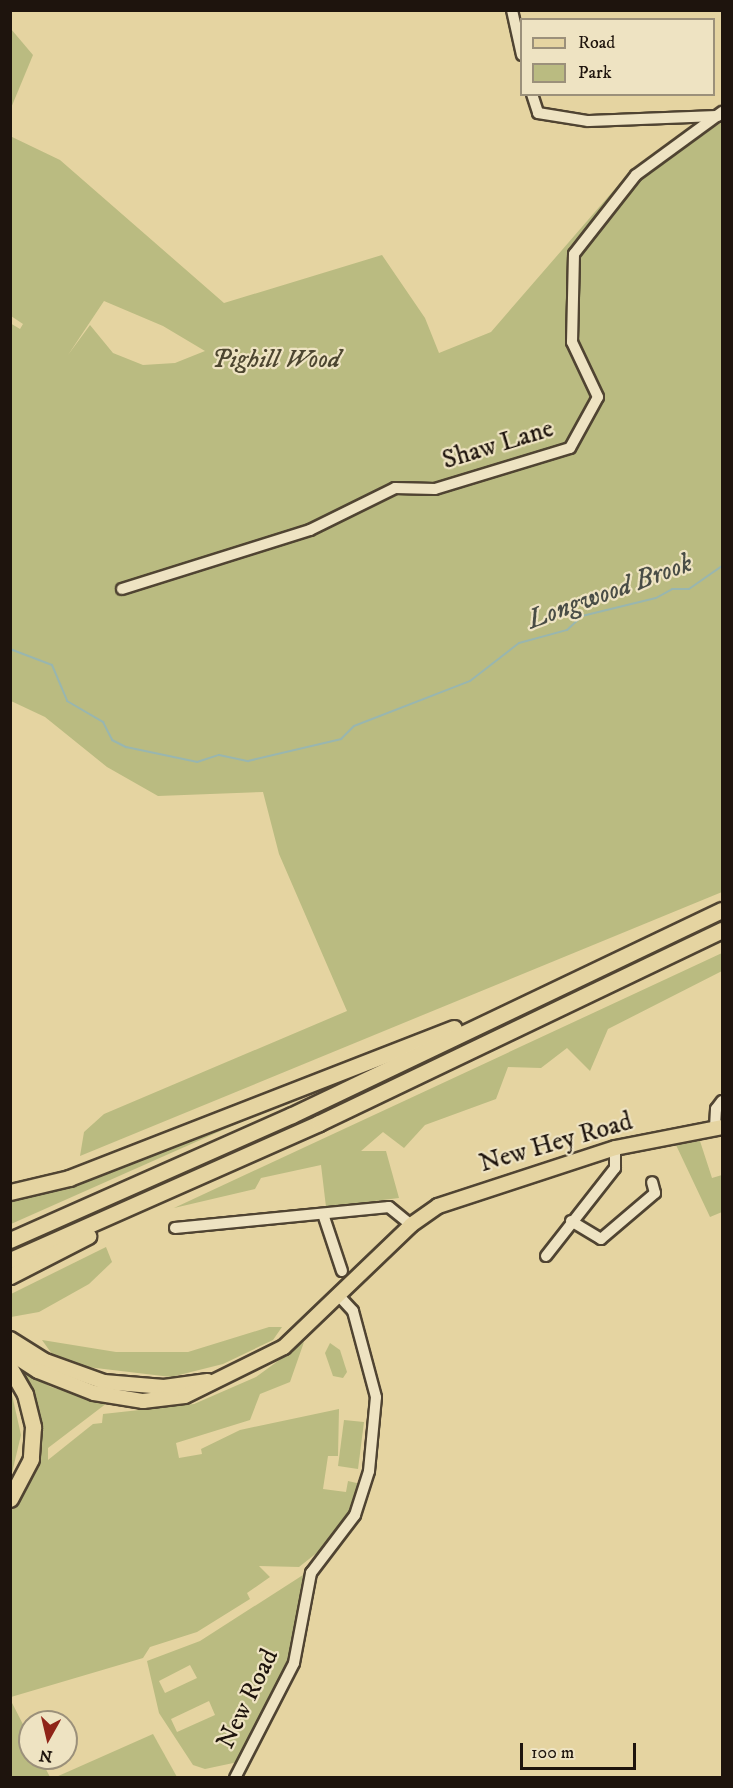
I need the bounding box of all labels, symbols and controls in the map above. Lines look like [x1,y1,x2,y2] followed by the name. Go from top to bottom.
[520,18,715,96] legend
[578,32,615,54] text: Road
[578,62,612,84] text: Park
[212,344,340,376] park label: Pighill Wood
[439,413,557,477] street label: Shaw Lane
[523,547,697,637] water label: Longwood Brook
[476,1106,636,1180] street label: New Hey Road
[210,1644,286,1754] street label: New Road
[18,1710,78,1770] north arrow
[523,1731,638,1769] scale bar
[531,1742,574,1764] text: 100 m
[38,1745,54,1767] text: N

